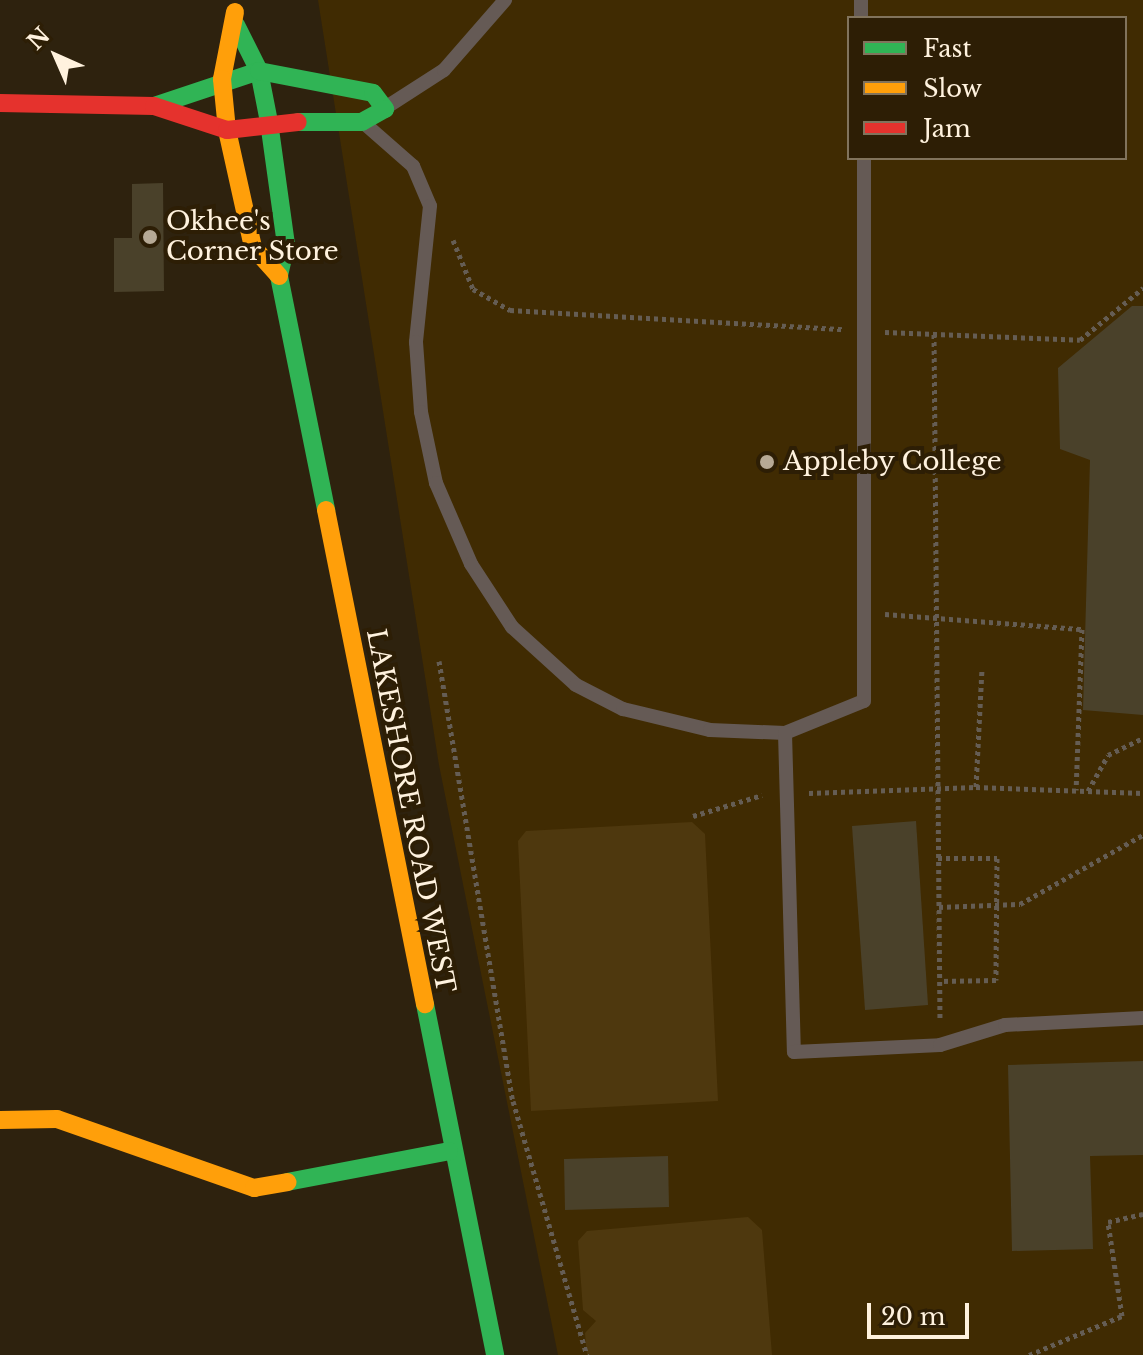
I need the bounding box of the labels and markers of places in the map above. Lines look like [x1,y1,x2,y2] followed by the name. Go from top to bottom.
[166,206,339,268] place label: Okhee's Corner Store
[141,228,159,246] marker: Okhee's Corner Store
[783,446,1002,478] place label: Appleby College
[758,453,776,471] marker: Appleby College

